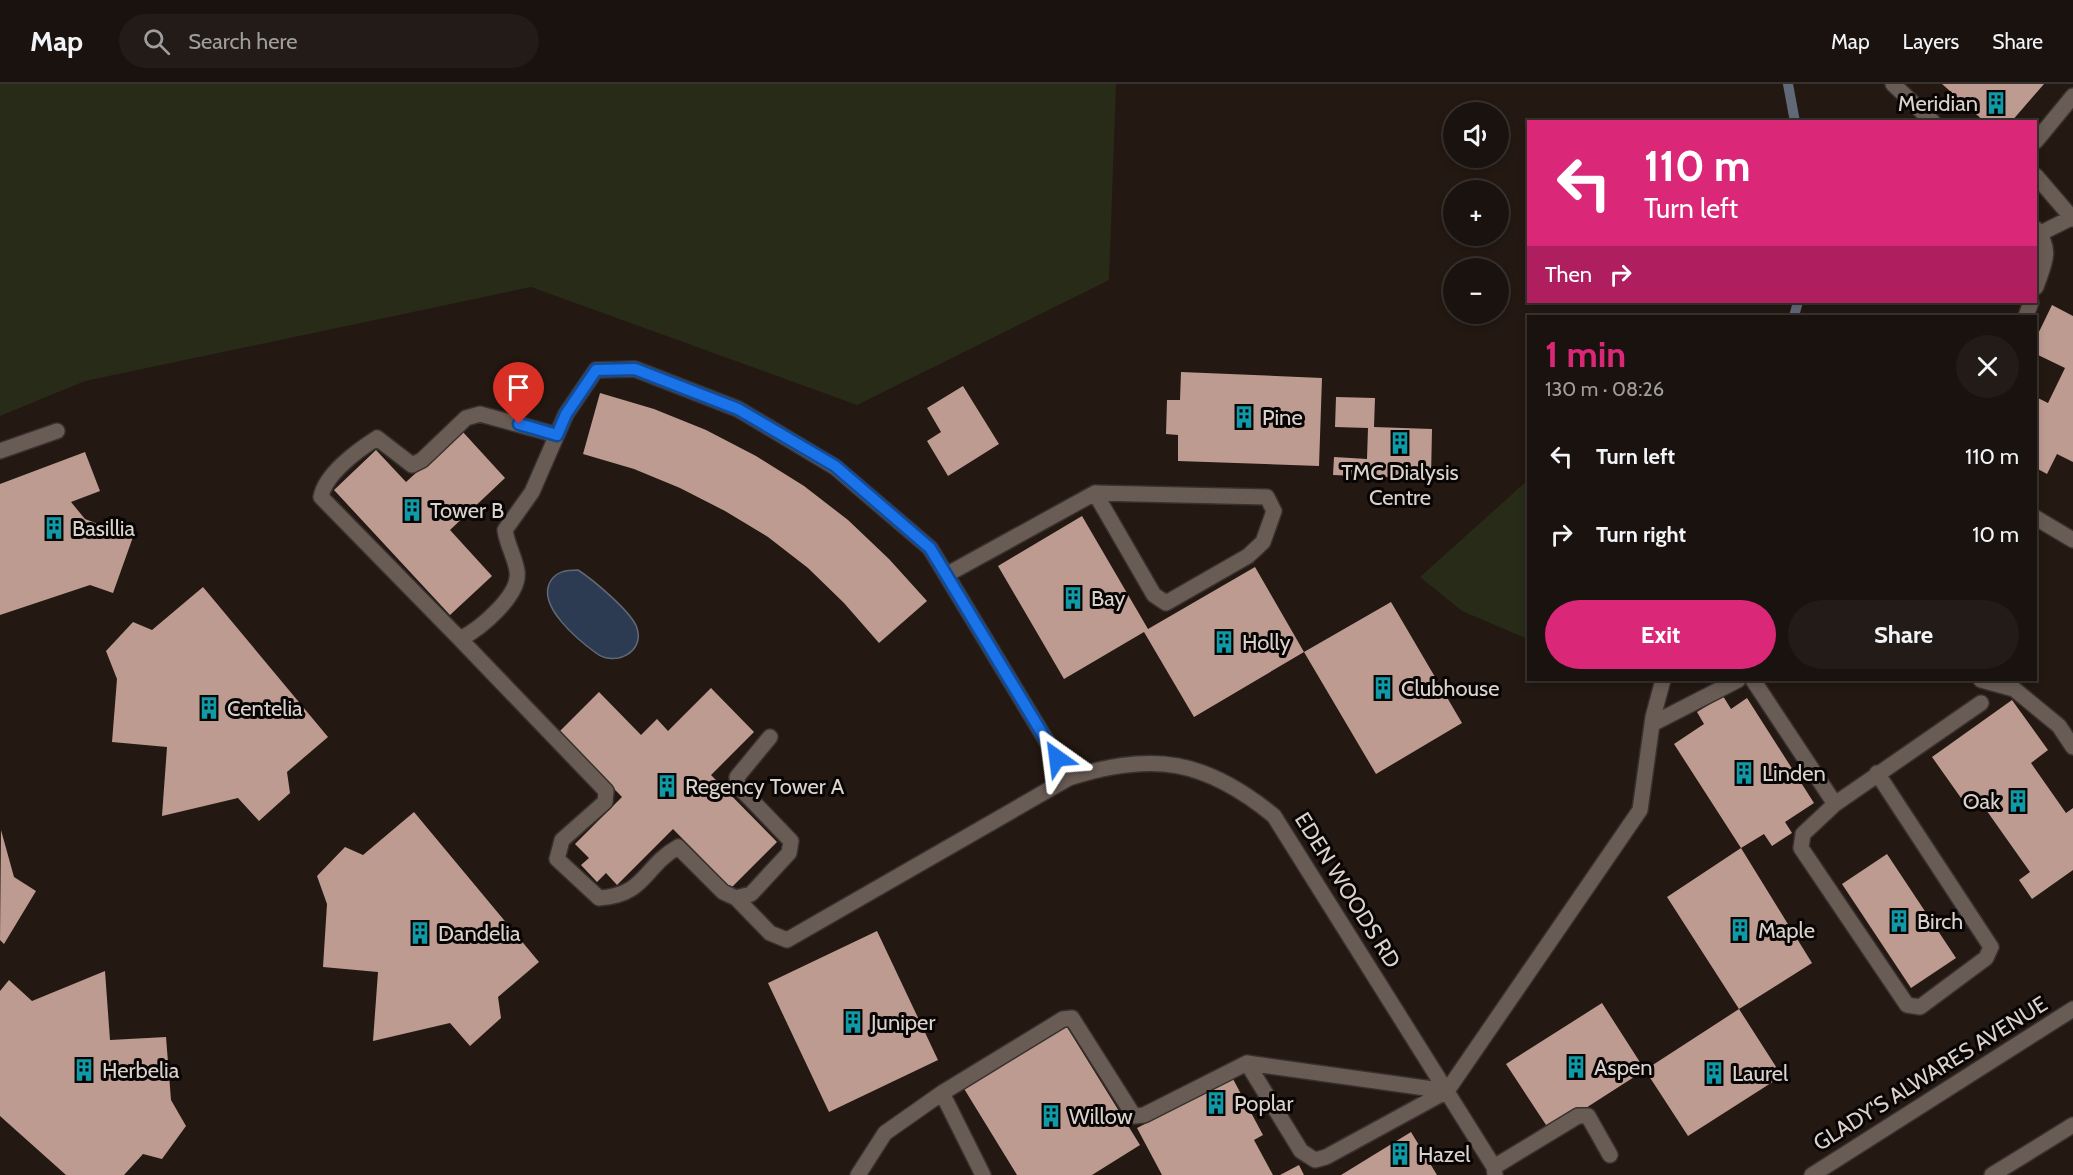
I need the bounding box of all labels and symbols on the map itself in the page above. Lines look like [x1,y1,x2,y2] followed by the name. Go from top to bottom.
[1898,90,1978,117] place label: Meridian
[1983,90,2009,116] building icon: Meridian
[493,362,544,424] pin
[1231,404,1257,430] building icon: Pine
[1262,404,1303,431] place label: Pine
[1387,430,1413,456] building icon: TMC Dialysis Centre
[1341,459,1459,511] place label: TMC Dialysis Centre
[399,497,425,523] building icon: Tower B
[430,497,504,524] place label: Tower B
[41,515,67,541] building icon: Basillia
[72,515,136,542] place label: Basillia
[1060,585,1086,611] building icon: Bay
[1091,585,1125,612] place label: Bay
[1211,629,1237,655] building icon: Holly
[1242,629,1291,656] place label: Holly
[1370,675,1396,701] building icon: Clubhouse
[1401,675,1499,702] place label: Clubhouse
[196,695,222,721] building icon: Centelia
[227,695,303,722] place label: Centelia
[1025,726,1089,790] position arrow
[1731,760,1757,786] building icon: Linden
[1762,760,1826,787] place label: Linden
[654,773,680,799] building icon: Regency Tower A
[685,773,845,800] place label: Regency Tower A
[1963,788,2000,815] place label: Oak
[2005,788,2031,814] building icon: Oak
[1289,807,1406,973] street label: EDEN WOODS RD
[1886,908,1912,934] building icon: Birch
[1917,908,1963,935] place label: Birch
[1727,917,1753,943] building icon: Maple
[1758,917,1815,944] place label: Maple
[407,920,433,946] building icon: Dandelia
[438,920,521,947] place label: Dandelia
[1808,990,2052,1157] street label: GLADY'S ALWARES AVENUE
[840,1009,866,1035] building icon: Juniper
[870,1009,935,1036] place label: Juniper
[1563,1054,1589,1080] building icon: Aspen
[1594,1054,1652,1081] place label: Aspen
[71,1057,97,1083] building icon: Herbelia
[102,1057,180,1084] place label: Herbelia
[1701,1060,1727,1086] building icon: Laurel
[1732,1060,1789,1087] place label: Laurel
[1203,1090,1229,1116] building icon: Poplar
[1234,1090,1293,1117] place label: Poplar
[1038,1103,1064,1129] building icon: Willow
[1069,1103,1133,1130] place label: Willow
[1387,1141,1413,1167] building icon: Hazel
[1418,1141,1471,1168] place label: Hazel

